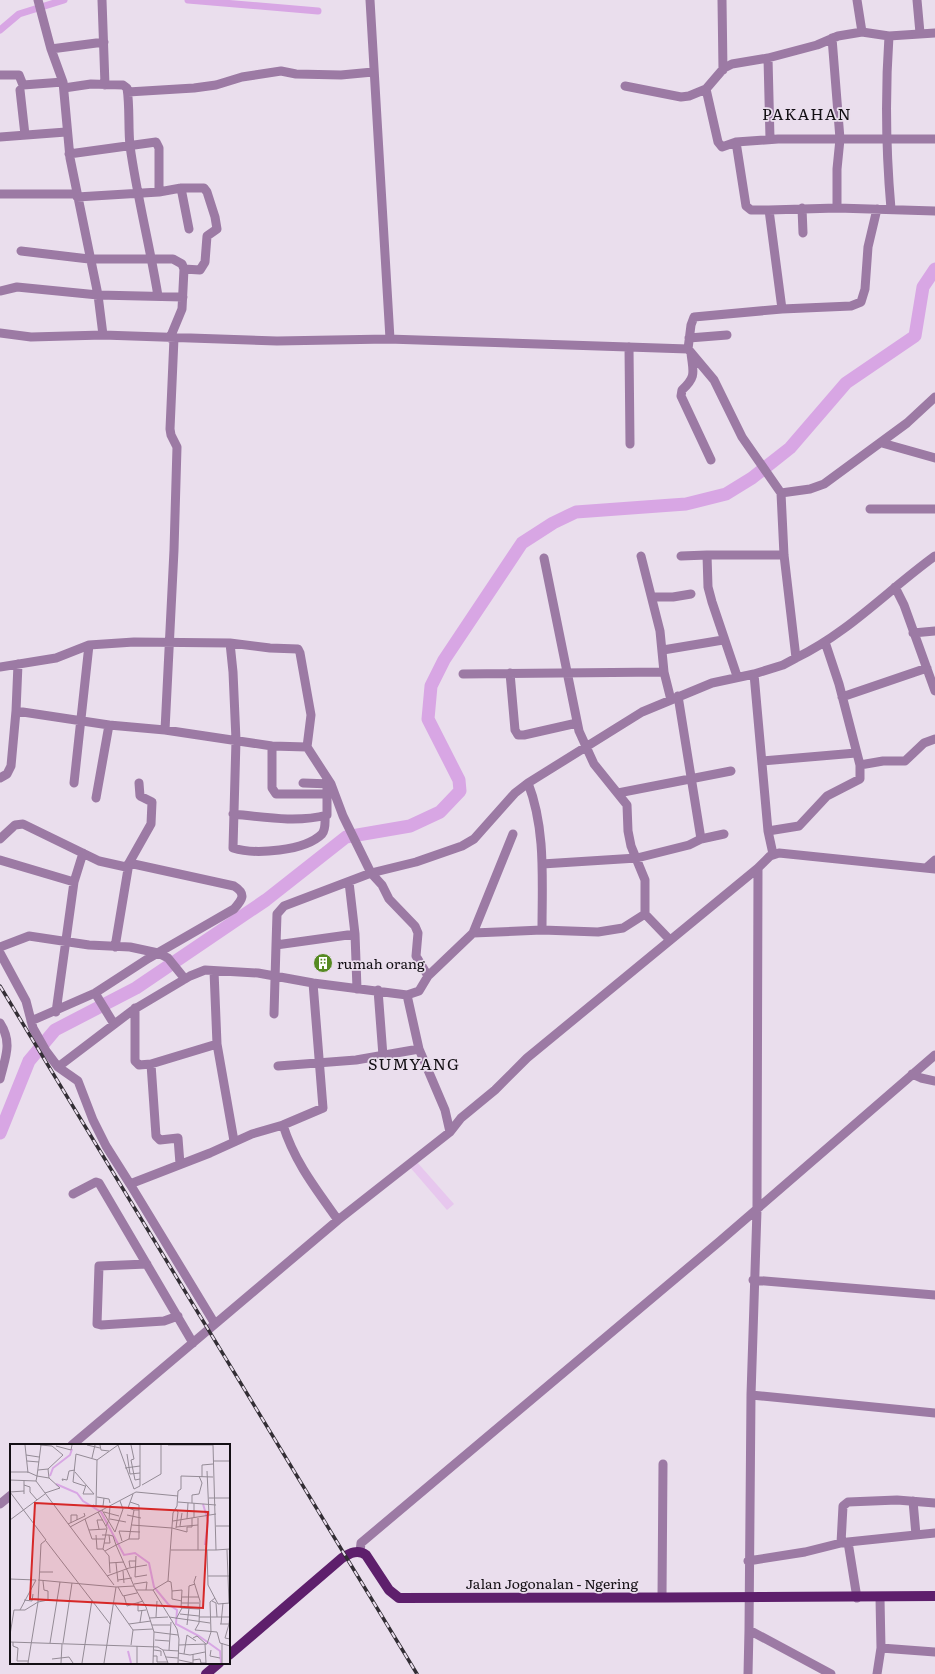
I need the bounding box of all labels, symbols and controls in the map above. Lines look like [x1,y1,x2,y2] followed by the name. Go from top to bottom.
[762,101,852,125] district label: PAKAHAN
[312,952,334,974] building icon: rumah orang
[337,953,425,973] place label: rumah orang
[368,1051,460,1075] district label: SUMYANG
[10,1444,230,1664] inset map
[466,1573,639,1593] street label: Jalan Jogonalan - Ngering

